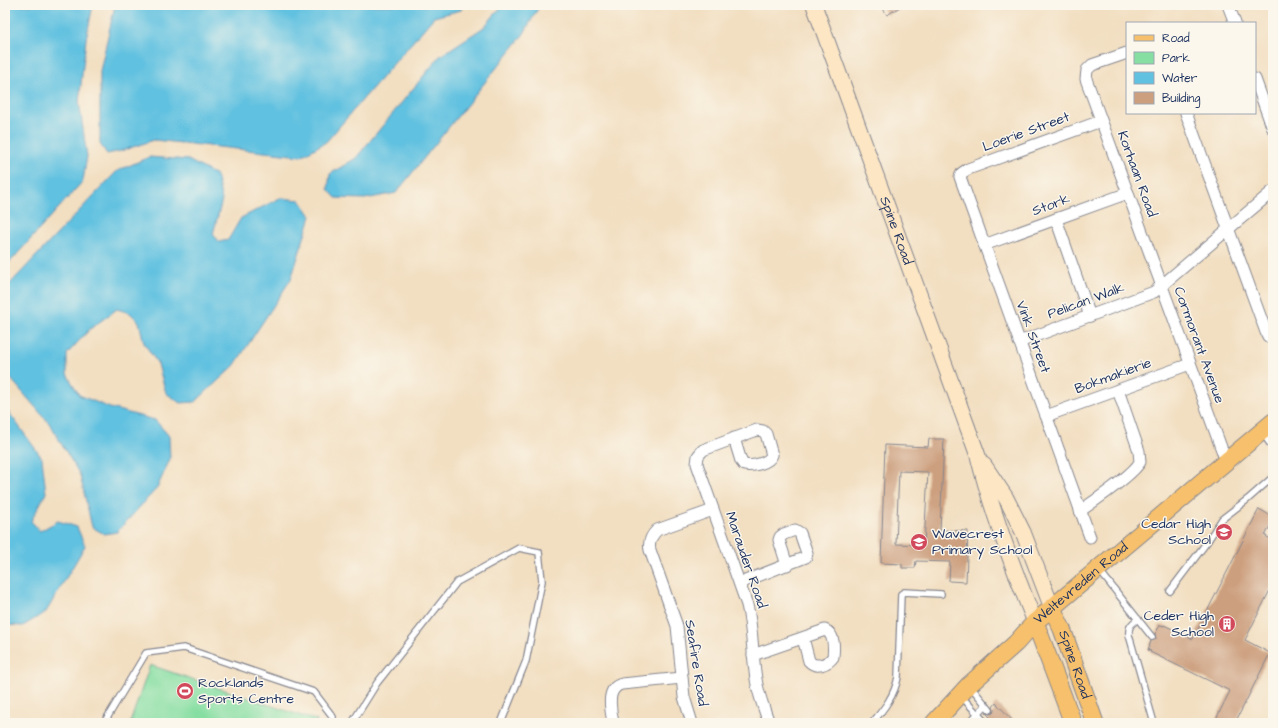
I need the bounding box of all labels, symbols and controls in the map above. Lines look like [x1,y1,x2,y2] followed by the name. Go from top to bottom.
[1126,22,1256,114] legend
[1162,30,1190,47] text: Road
[1162,50,1190,67] text: Park
[1162,70,1198,87] text: Water
[1162,90,1200,108] text: Building
[980,107,1073,157] street label: Loerie Street
[1112,128,1162,220] street label: Korhaan Road
[1029,189,1073,221] street label: Stork
[874,194,918,267] street label: Spine Road
[1045,278,1128,324] street label: Pelican Walk
[1169,284,1230,407] street label: Cormorant Avenue
[1011,298,1055,376] street label: Vink Street
[1072,353,1154,399] street label: Bokmakierie
[720,509,772,611] street label: Marauder Road
[1141,514,1211,550] place label: Cedar High School
[1214,522,1234,542] school or university icon: Cedar High School
[932,524,1033,560] place label: Wavecrest Primary School
[909,532,929,552] school or university icon: Wavecrest Primary School
[1029,538,1133,629] street label: Weltevreden Road
[1144,606,1214,642] place label: Ceder High School
[1217,614,1237,634] building icon: Ceder High School
[679,618,713,708] street label: Seafire Road
[1053,628,1096,702] street label: Spine Road
[198,673,295,709] place label: Rocklands Sports Centre
[175,681,195,701] sports icon: Rocklands Sports Centre

